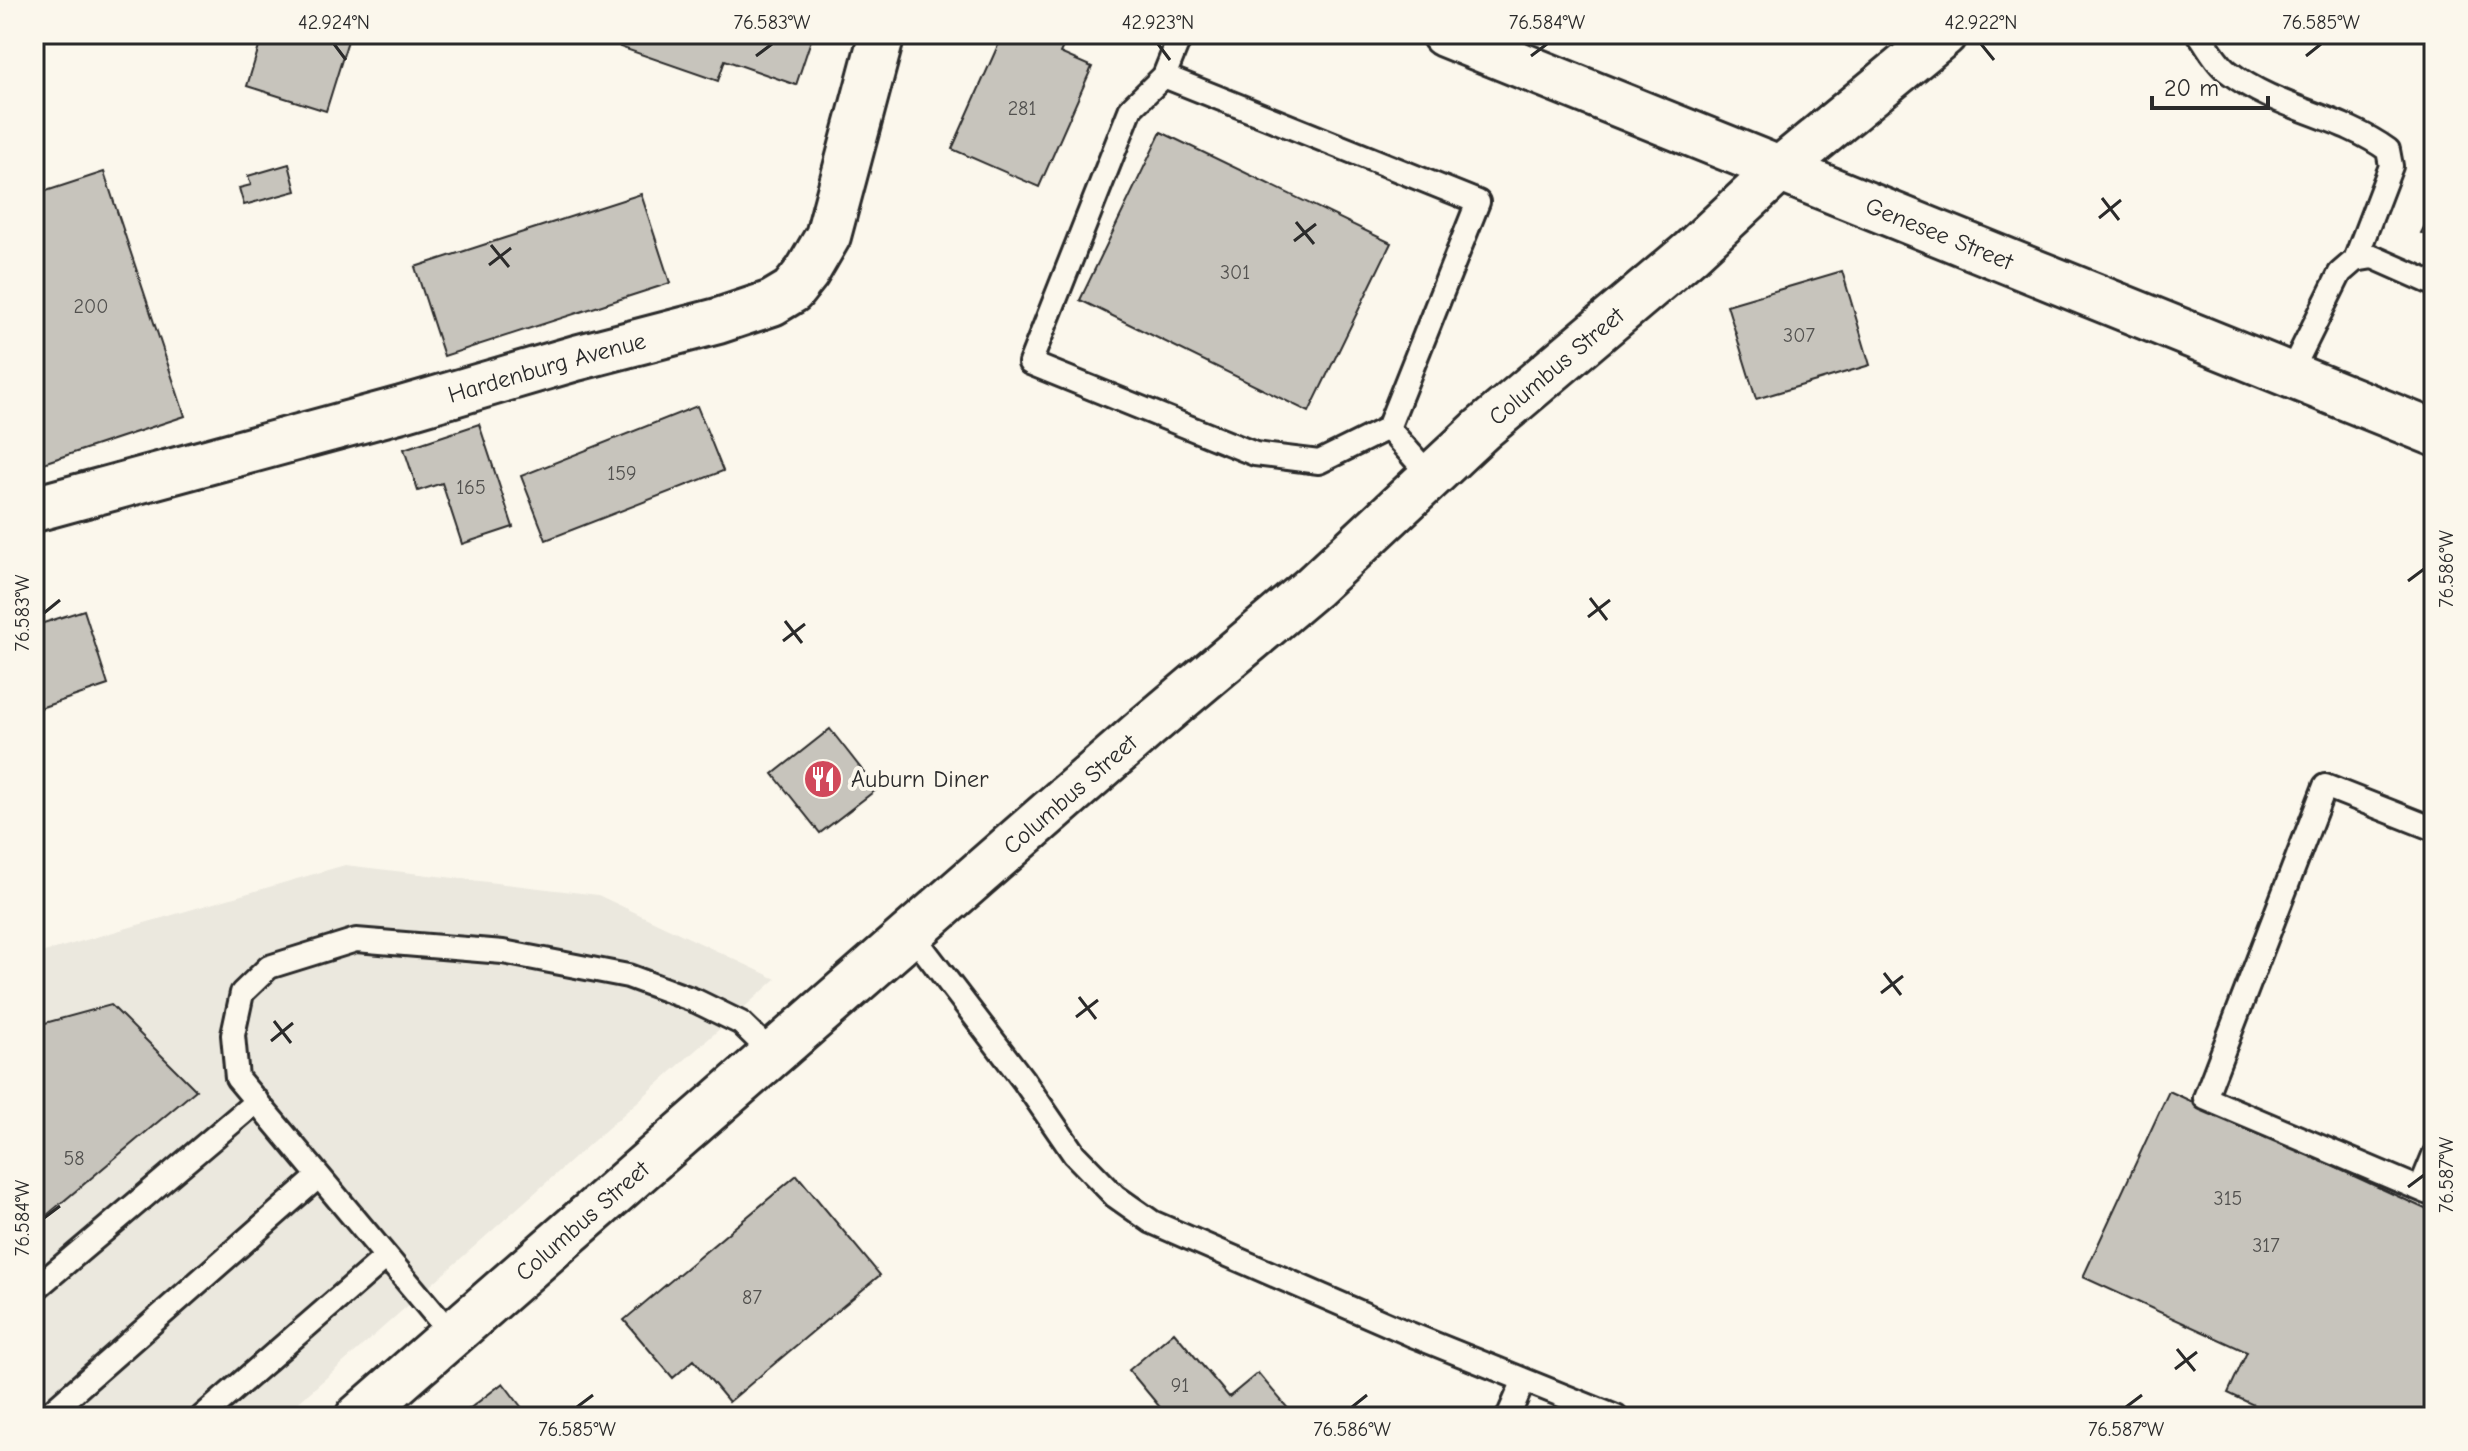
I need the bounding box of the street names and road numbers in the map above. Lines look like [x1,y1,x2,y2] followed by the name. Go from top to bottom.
[1861,191,2018,276] street label: Genesee Street
[1483,300,1630,431] street label: Columbus Street
[445,326,649,409] street label: Hardenburg Avenue
[998,728,1143,860] street label: Columbus Street
[510,1154,656,1287] street label: Columbus Street

